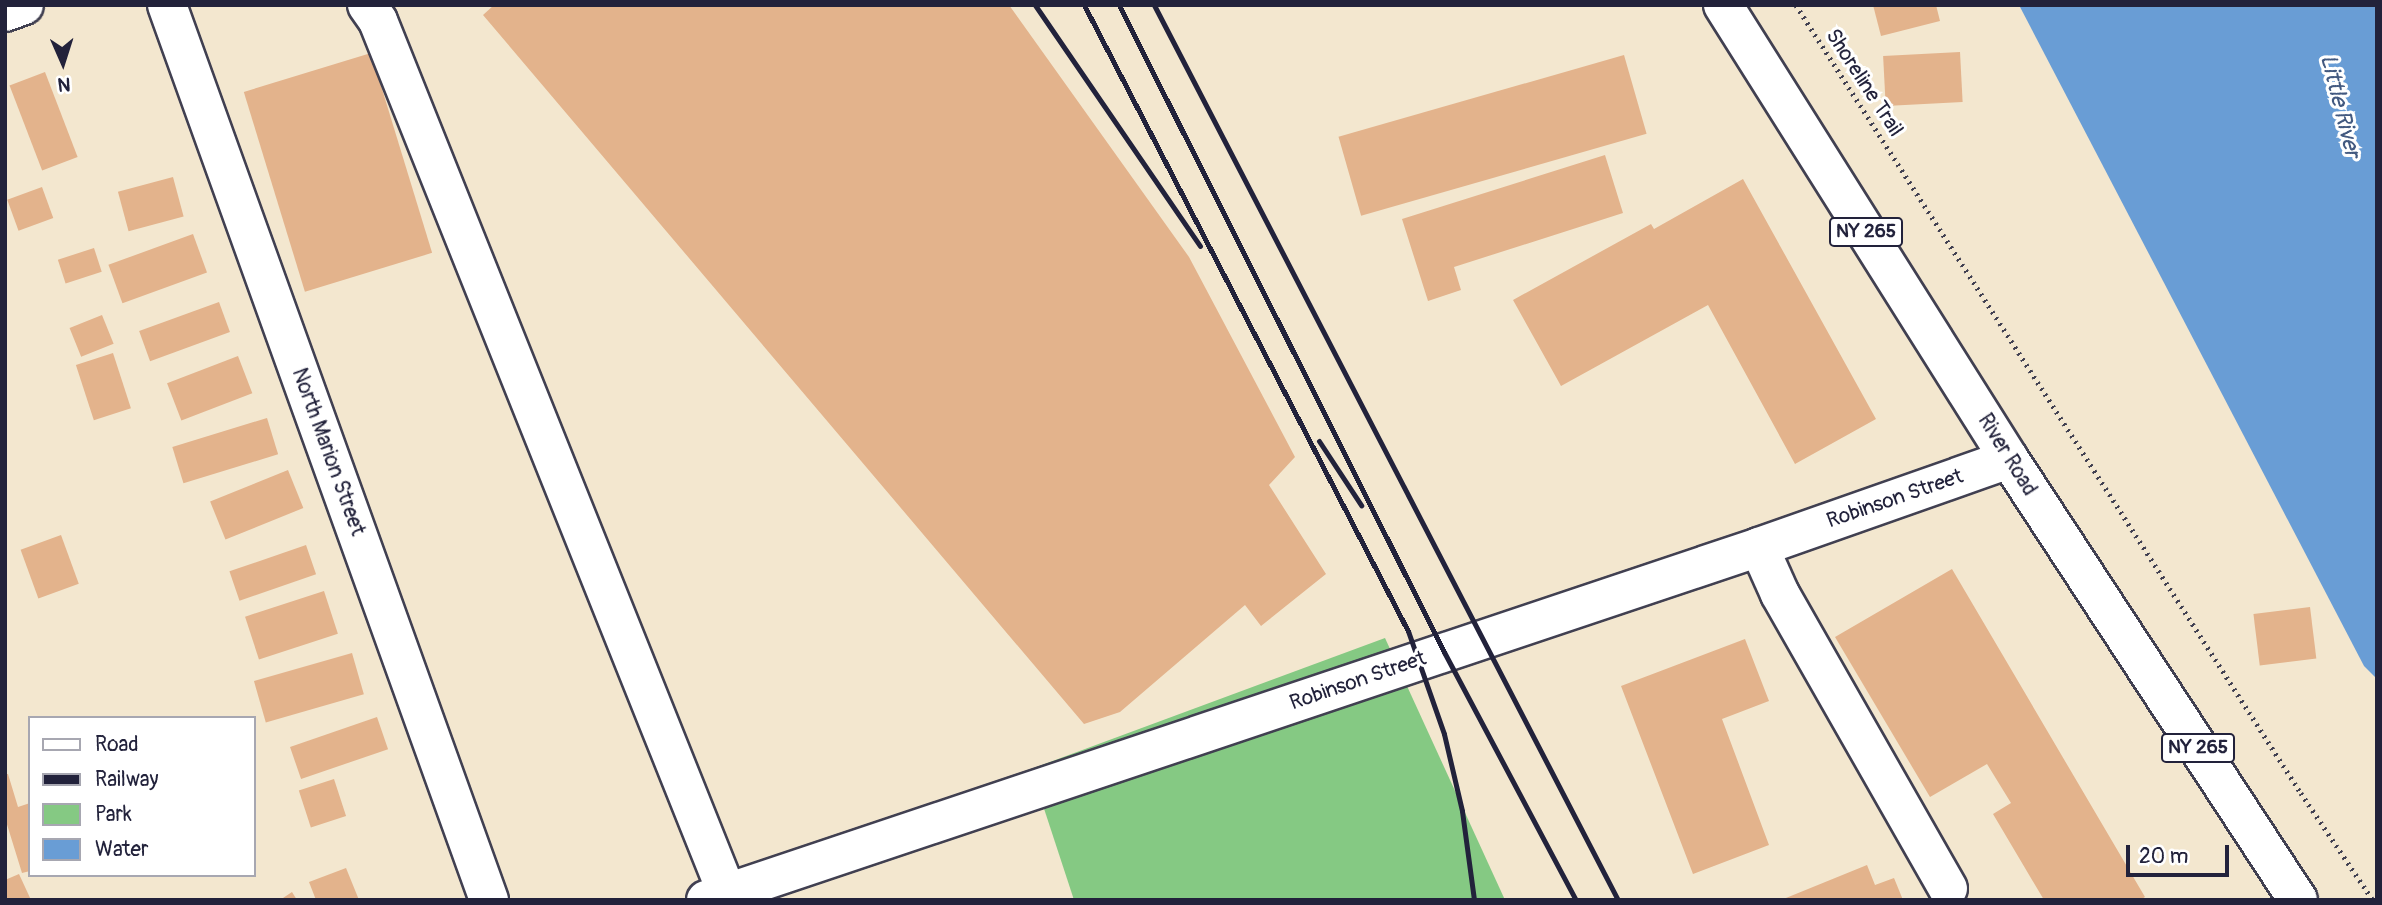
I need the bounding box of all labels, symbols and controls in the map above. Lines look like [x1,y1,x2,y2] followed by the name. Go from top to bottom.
[1820,24,1908,142] street label: Shoreline Trail
[28,28,98,98] north arrow
[2314,52,2366,160] water label: Little River
[57,72,71,96] text: N
[1828,216,1904,248] road number: NY 265
[286,365,370,539] street label: North Marion Street
[1972,409,2042,501] street label: River Road
[1823,464,1967,534] street label: Robinson Street
[1286,646,1430,716] street label: Robinson Street
[28,716,256,877] legend
[95,731,139,758] text: Road
[2160,733,2236,764] road number: NY 265
[95,766,159,793] text: Railway
[95,801,132,828] text: Park
[2130,832,2233,876] scale bar
[95,836,148,863] text: Water
[2139,843,2188,870] text: 20 m

